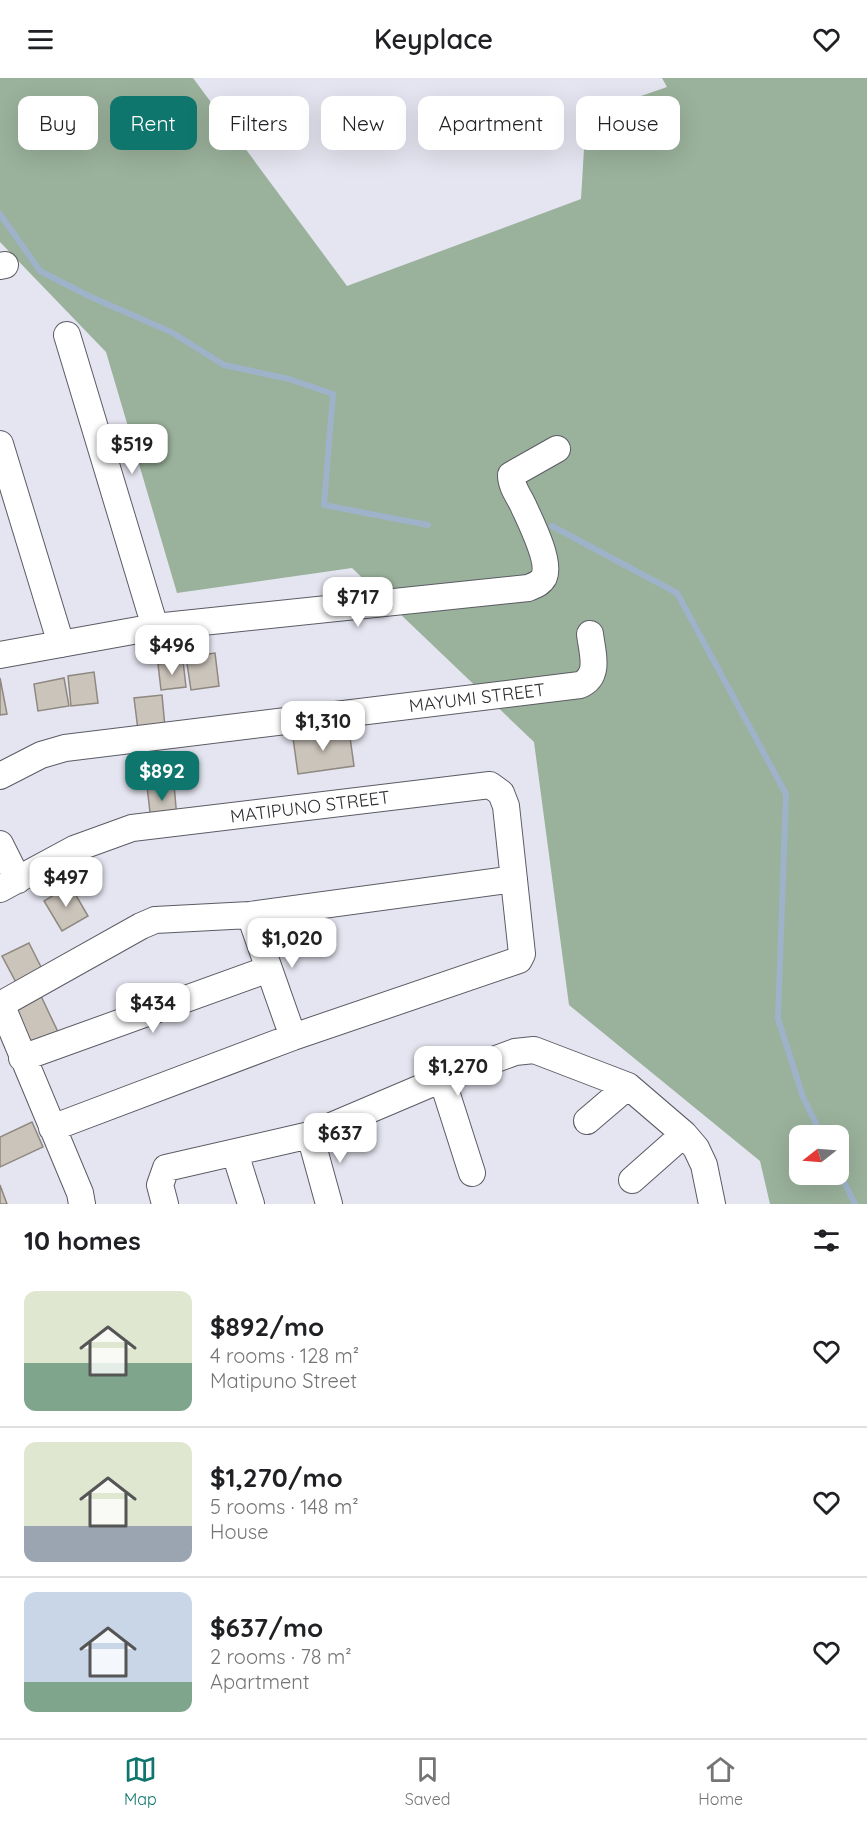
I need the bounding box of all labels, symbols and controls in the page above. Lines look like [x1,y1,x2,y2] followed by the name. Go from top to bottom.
[374,22,493,56] text: Keyplace
[24,23,57,56] icon: menu
[810,23,843,56] icon: heart
[18,96,98,150] chip: Buy
[110,96,197,150] chip: Rent
[209,96,309,150] chip: Filters
[321,96,406,150] chip: New
[418,96,564,150] chip: Apartment
[576,96,680,150] chip: House
[96,424,168,475] pin: $519
[111,431,153,456] text: $519
[322,577,394,628] pin: $717
[337,584,379,609] text: $717
[136,625,208,676] pin: $496
[149,632,195,657] text: $496
[407,678,547,717] street label: MAYUMI STREET
[274,701,372,752] pin: $1,310
[295,708,351,733] text: $1,310
[126,751,198,802] pin: $892
[139,758,185,783] text: $892
[229,785,391,828] street label: MATIPUNO STREET
[30,857,102,908] pin: $497
[43,864,89,889] text: $497
[243,918,341,969] pin: $1,020
[261,925,323,950] text: $1,020
[117,983,189,1034] pin: $434
[130,990,176,1015] text: $434
[409,1046,507,1097] pin: $1,270
[428,1053,488,1078] text: $1,270
[304,1113,376,1164] pin: $637
[318,1120,362,1145] text: $637
[789,1125,849,1185] north arrow
[789,1125,849,1185] map controls
[24,1224,141,1257] text: 10 homes
[810,1224,843,1257] icon: filters
[210,1310,324,1343] text: $892/mo
[72,1315,144,1387] icon: home
[810,1335,843,1368] icon: heart
[210,1343,359,1368] text: 4 rooms · 128 m²
[210,1368,357,1393] text: Matipuno Street
[210,1461,343,1494] text: $1,270/mo
[72,1466,144,1538] icon: home
[810,1486,843,1519] icon: heart
[210,1494,359,1519] text: 5 rooms · 148 m²
[210,1519,269,1544] text: House
[210,1611,323,1644] text: $637/mo
[72,1616,144,1688] icon: home
[810,1636,843,1669] icon: heart
[210,1644,352,1669] text: 2 rooms · 78 m²
[210,1669,310,1694] text: Apartment
[124,1753,157,1809] tab: Map
[405,1753,450,1809] tab: Saved
[698,1753,743,1809] tab: Home

